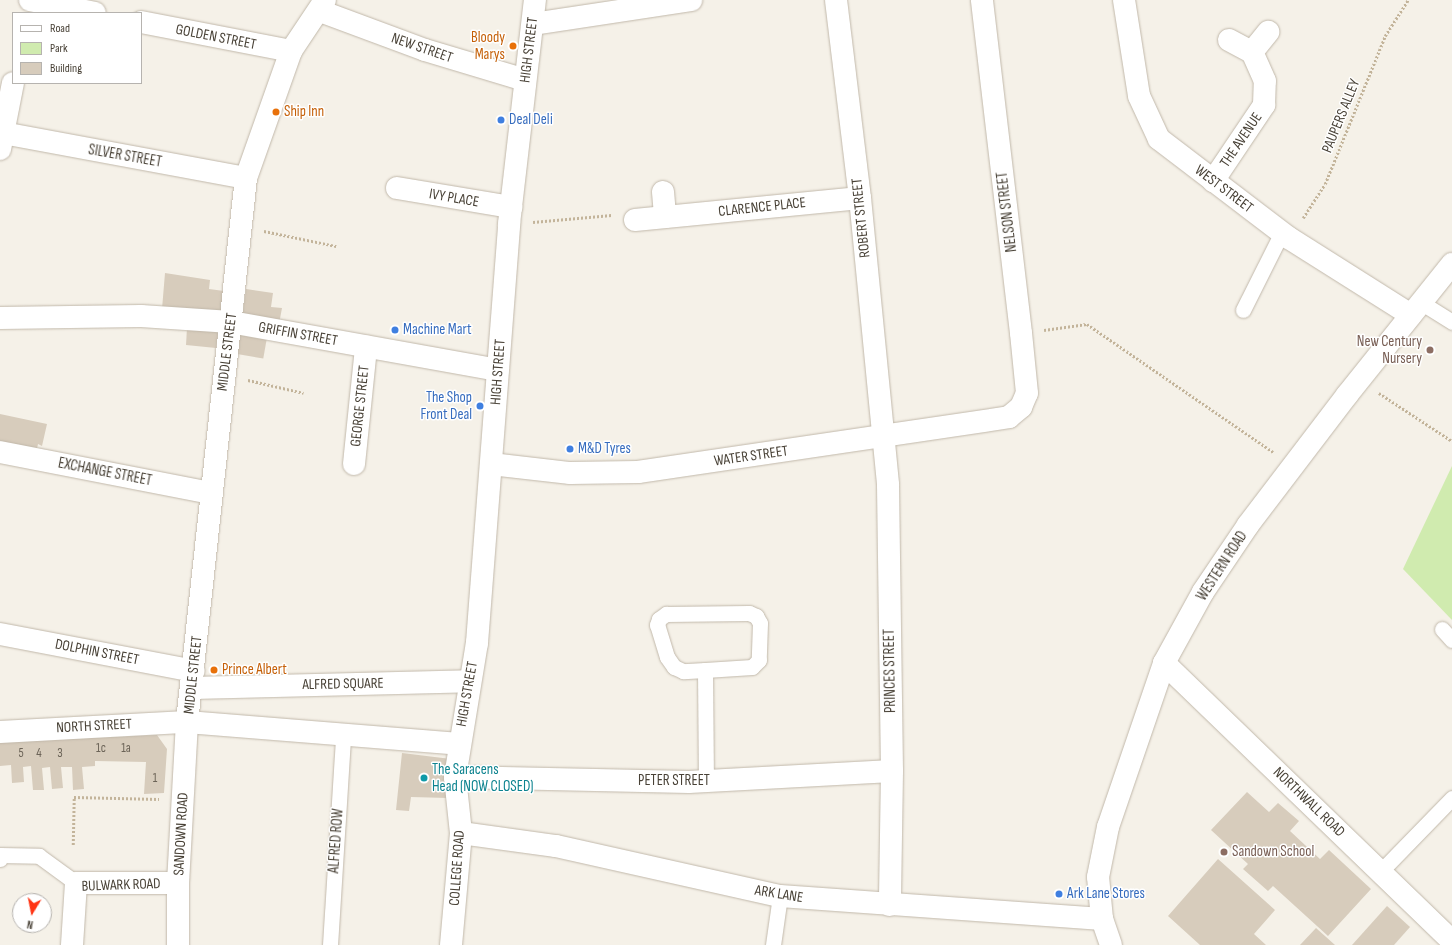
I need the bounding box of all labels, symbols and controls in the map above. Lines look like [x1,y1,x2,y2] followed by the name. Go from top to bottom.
[12,12,142,84] legend
[516,16,542,84] street label: HIGH STREET
[174,20,258,54] street label: GOLDEN STREET
[50,21,70,36] text: Road
[471,28,505,63] place label: Bloody Marys
[389,29,455,67] street label: NEW STREET
[50,41,68,56] text: Park
[508,41,518,51] marker: Bloody Marys
[50,61,82,76] text: Building
[1318,76,1364,156] street label: PAUPERS ALLEY
[284,103,324,121] place label: Ship Inn
[271,107,281,117] marker: Ship Inn
[1216,109,1266,171] street label: THE AVENUE
[509,111,553,129] place label: Deal Deli
[496,115,506,125] marker: Deal Deli
[87,141,163,171] street label: SILVER STREET
[1191,161,1257,217] street label: WEST STREET
[993,171,1021,253] street label: NELSON STREET
[848,177,874,259] street label: ROBERT STREET
[428,185,480,211] street label: IVY PLACE
[717,193,807,221] street label: CLARENCE PLACE
[213,312,241,392] street label: MIDDLE STREET
[257,318,339,350] street label: GRIFFIN STREET
[403,321,471,339] place label: Machine Mart
[390,325,400,335] marker: Machine Mart
[1357,332,1422,367] place label: New Century Nursery
[487,338,509,406] street label: HIGH STREET
[1425,345,1435,355] marker: New Century Nursery
[347,364,373,448] street label: GEORGE STREET
[421,388,472,423] place label: The Shop Front Deal
[475,401,485,411] marker: The Shop Front Deal
[578,440,631,458] place label: M&D Tyres
[713,442,789,470] street label: WATER STREET
[565,444,575,454] marker: M&D Tyres
[57,454,153,490] street label: EXCHANGE STREET
[1193,528,1251,604] street label: WESTERN ROAD
[880,629,900,713] street label: PRINCES STREET
[54,635,140,669] street label: DOLPHIN STREET
[180,635,206,715] street label: MIDDLE STREET
[452,660,482,728] street label: HIGH STREET
[222,661,287,679] place label: Prince Albert
[209,665,219,675] marker: Prince Albert
[302,674,384,694] street label: ALFRED SQUARE
[56,715,132,737] street label: NORTH STREET
[96,740,106,756] house number: 1c
[121,740,131,756] house number: 1a
[18,745,24,761] house number: 5
[36,745,42,761] house number: 4
[57,745,63,761] house number: 3
[432,760,534,795] place label: The Saracens Head (NOW CLOSED)
[1269,763,1349,841] street label: NORTHWALL ROAD
[153,770,157,786] house number: 1
[638,772,710,790] street label: PETER STREET
[419,773,429,783] marker: The Saracens Head (NOW CLOSED)
[170,792,192,876] street label: SANDOWN ROAD
[325,808,347,874] street label: ALFRED ROW
[445,830,469,906] street label: COLLEGE ROAD
[1232,843,1314,861] place label: Sandown School
[1219,847,1229,857] marker: Sandown School
[81,875,161,895] street label: BULWARK ROAD
[754,881,804,907] street label: ARK LANE
[1067,885,1145,903] place label: Ark Lane Stores
[1054,889,1064,899] marker: Ark Lane Stores
[12,893,52,933] north arrow
[26,917,34,931] text: N

